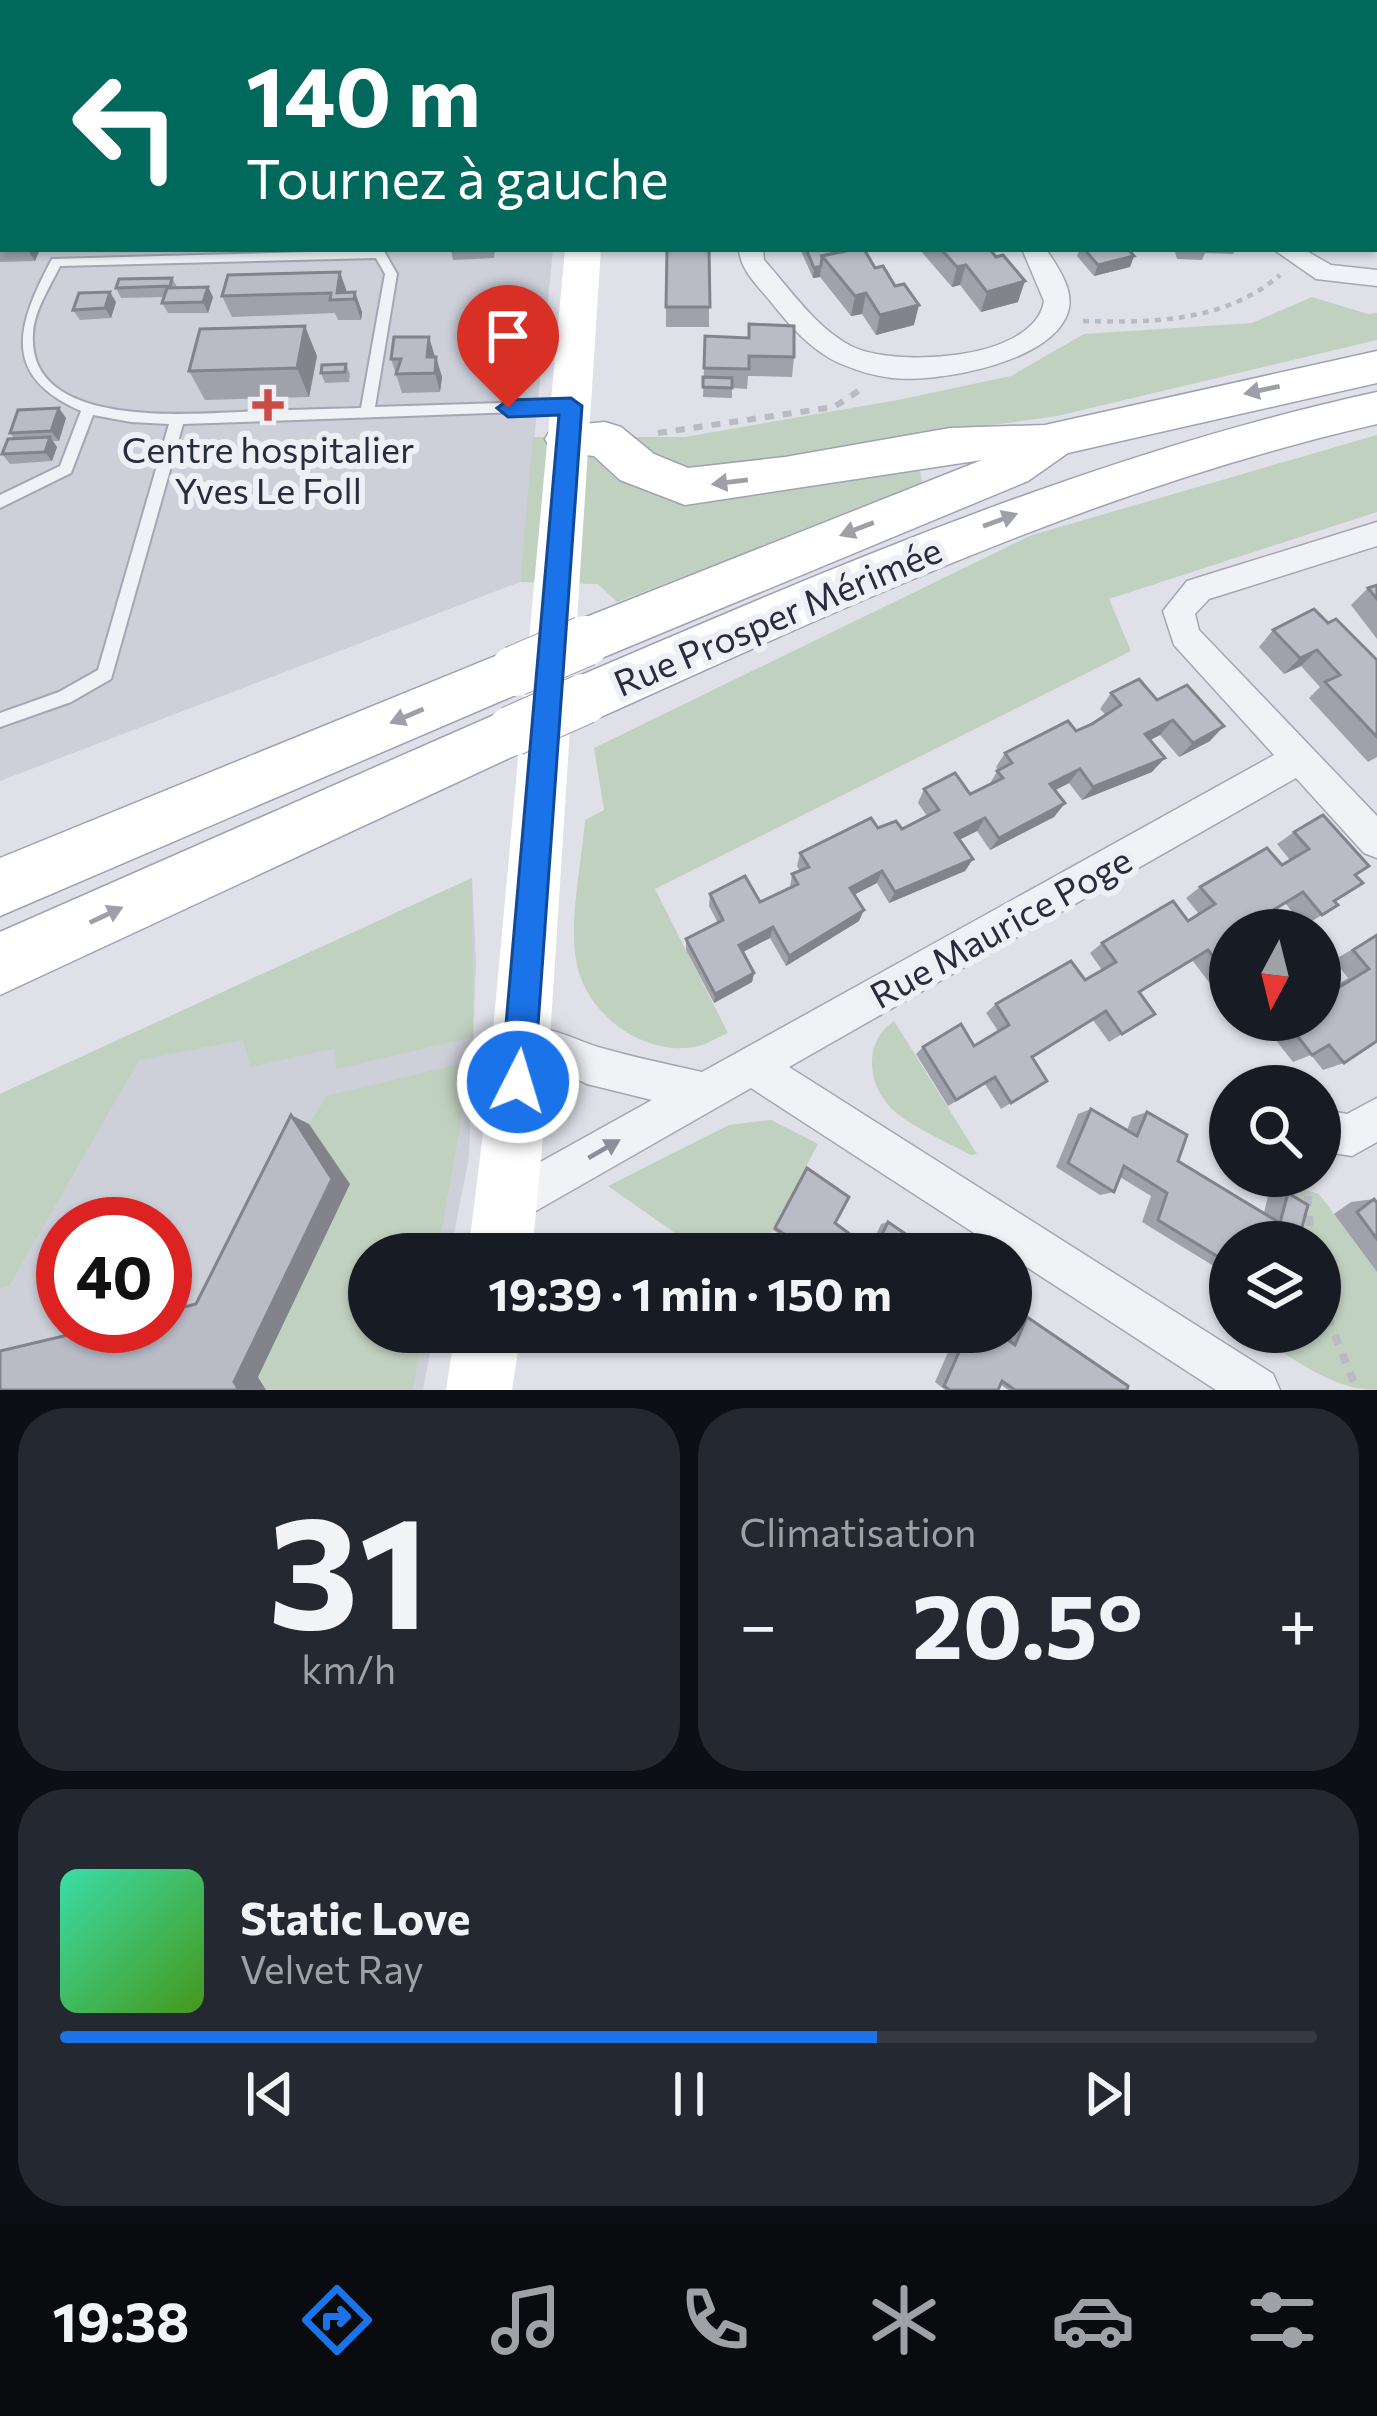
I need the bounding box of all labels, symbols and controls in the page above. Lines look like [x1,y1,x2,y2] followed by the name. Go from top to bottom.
[246,42,481,144] text: 140 m
[48,48,204,204] icon: left
[246,144,669,210] text: Tournez à gauche
[457,285,559,408] pin
[475,303,541,369] icon: arrive
[1243,382,1281,401] one-way arrow
[252,389,284,421] marker: Centre hospitalier Yves Le Foll
[122,426,414,511] place label: Centre hospitalier Yves Le Foll
[711,472,748,491] one-way arrow
[982,510,1018,528] one-way arrow
[838,520,874,539] one-way arrow
[607,526,947,704] street label: Rue Prosper Mérimée
[389,707,424,727] one-way arrow
[862,836,1138,1016] street label: Rue Maurice Poge
[89,905,124,925] one-way arrow
[1209,909,1341,1041] north arrow
[1209,909,1341,1353] map controls
[455,1019,581,1145] position arrow
[1209,1065,1341,1197] button: search
[588,1139,621,1160] one-way arrow
[36,1197,192,1353] speed limit sign: 40
[1209,1221,1341,1353] button: layers
[488,1265,892,1320] text: 19:39 · 1 min · 150 m
[268,1470,429,1661] text: 31
[740,1507,976,1555] text: Climatisation
[912,1567,1143,1678] text: 20.5°
[740,1582,777,1663] text: −
[1278,1582,1317,1663] text: +
[301,1644,396,1692] text: km/h
[240,1889,470,1944] text: Static Love
[240,1944,424,1992] text: Velvet Ray
[237,2061,303,2127] icon: previous
[656,2061,722,2127] icon: pause
[1075,2061,1141,2127] icon: next
[295,2278,379,2362] icon: directions
[484,2278,568,2362] icon: music
[673,2278,757,2362] icon: phone
[862,2278,946,2362] icon: climate
[1051,2278,1135,2362] icon: car
[1240,2278,1324,2362] icon: filters
[53,2287,189,2353] text: 19:38

